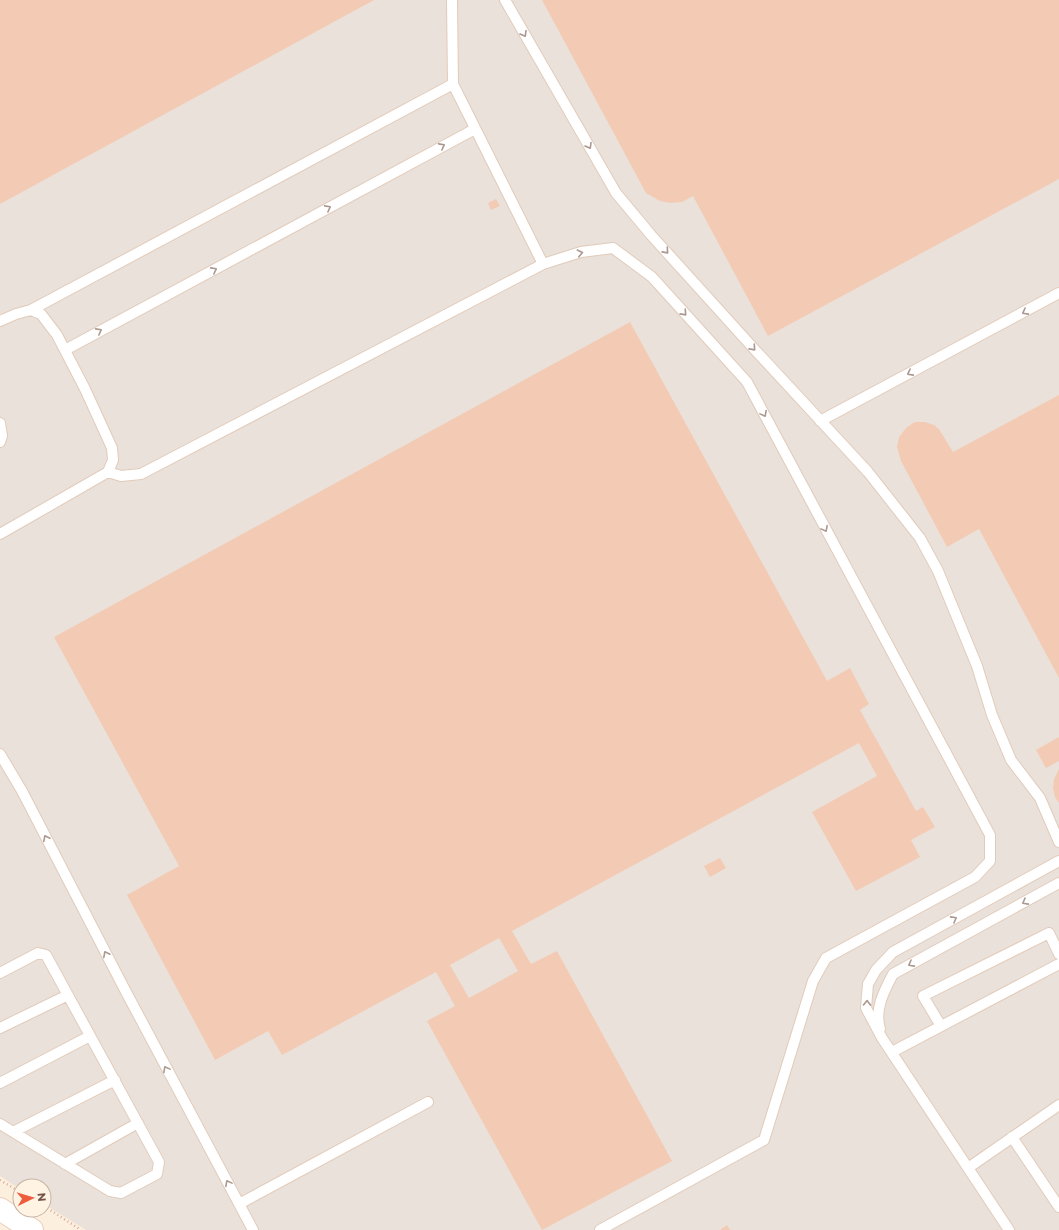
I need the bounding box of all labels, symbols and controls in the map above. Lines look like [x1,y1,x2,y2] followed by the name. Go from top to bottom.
[520,30,527,37] one-way arrow
[585,142,592,149] one-way arrow
[438,144,446,151] one-way arrow
[324,205,331,213] one-way arrow
[661,246,668,254] one-way arrow
[577,249,583,257] one-way arrow
[209,267,217,274] one-way arrow
[1021,307,1029,314] one-way arrow
[679,308,686,315] one-way arrow
[95,329,102,336] one-way arrow
[748,343,755,350] one-way arrow
[907,368,914,376] one-way arrow
[759,410,767,417] one-way arrow
[820,525,828,532] one-way arrow
[44,835,51,842] one-way arrow
[1022,897,1029,904] one-way arrow
[950,916,957,923] one-way arrow
[103,950,111,958] one-way arrow
[908,959,915,967] one-way arrow
[863,1000,871,1006] one-way arrow
[164,1065,171,1073] one-way arrow
[12,1178,52,1218] north arrow
[225,1180,232,1187] one-way arrow
[35,1192,49,1202] text: N

